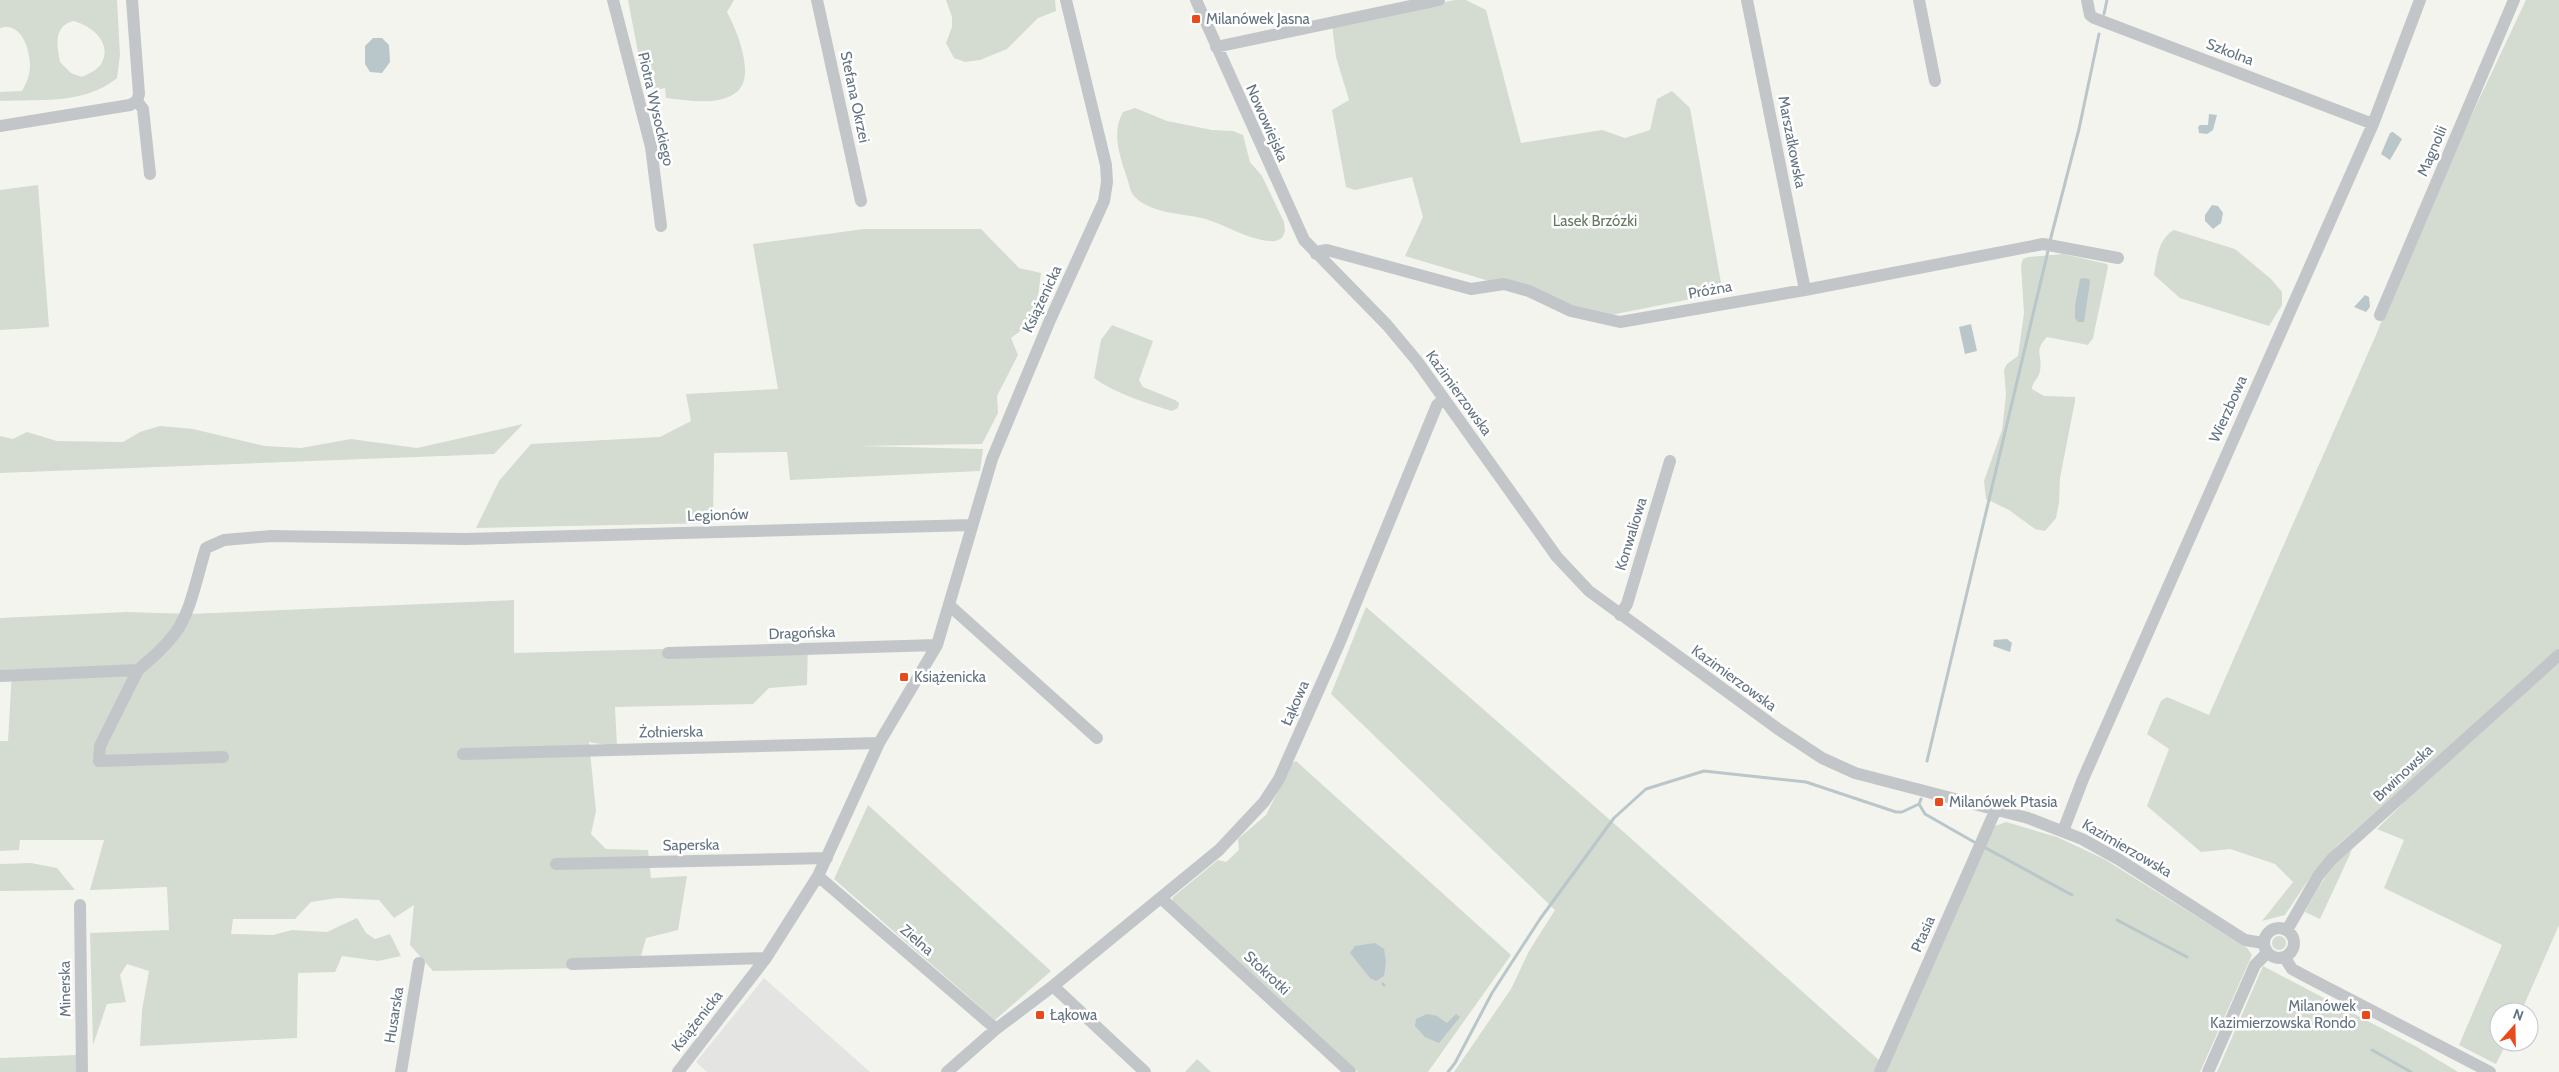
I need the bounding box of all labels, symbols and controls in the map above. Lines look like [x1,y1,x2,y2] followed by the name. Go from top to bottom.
[1206,10,1311,28] place label: Milanówek Jasna
[1190,13,1202,25] marker: Milanówek Jasna
[2204,35,2257,70] street label: Szkolna
[634,50,678,168] street label: Piotra Wysockiego
[837,50,873,144] street label: Stefana Okrzei
[1242,82,1292,165] street label: Nowowiejska
[1774,94,1810,190] street label: Marszałkowska
[2413,123,2451,179] street label: Magnolii
[1553,212,1637,230] park label: Lasek Brzózki
[1019,262,1066,335] street label: Książenicka
[1687,277,1734,303] street label: Próżna
[1422,347,1496,440] street label: Kazimierzowska
[2205,372,2251,445] street label: Wierzbowa
[1611,495,1651,573] street label: Konwaliowa
[687,505,749,525] street label: Legionów
[768,623,836,643] street label: Dragońska
[1688,641,1781,715] street label: Kazimierzowska
[914,668,987,686] place label: Książenicka
[898,671,910,683] marker: Książenicka
[1277,677,1313,728] street label: Łąkowa
[639,721,704,742] street label: Żołnierska
[2369,740,2437,805] street label: Brwinowska
[1949,793,2058,811] place label: Milanówek Ptasia
[1933,796,1945,808] marker: Milanówek Ptasia
[2079,815,2176,881] street label: Kazimierzowska
[662,835,720,854] street label: Saperska
[1907,913,1939,955] street label: Ptasia
[897,921,938,960] street label: Zielna
[1240,947,1294,999] street label: Stokrotki
[55,960,74,1017] street label: Minerska
[381,985,407,1044] street label: Husarska
[668,986,727,1055] street label: Książenicka
[2210,997,2356,1032] place label: Milanówek Kazimierzowska Rondo
[2489,1002,2539,1052] north arrow
[2511,1005,2526,1025] text: N
[1050,1006,1098,1024] place label: Łąkowa
[1034,1009,1046,1021] marker: Łąkowa
[2360,1009,2372,1021] marker: Milanówek Kazimierzowska Rondo

